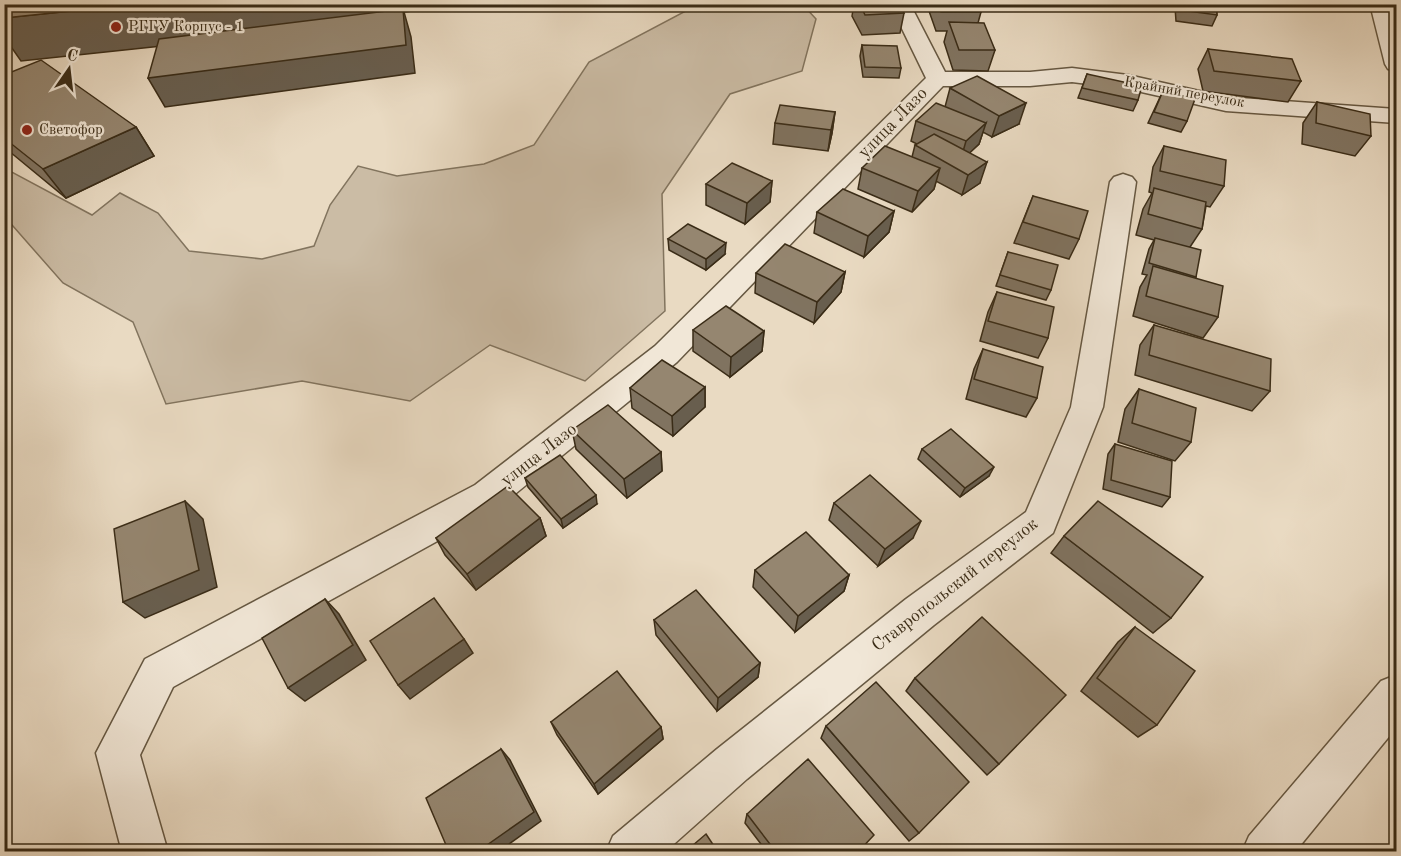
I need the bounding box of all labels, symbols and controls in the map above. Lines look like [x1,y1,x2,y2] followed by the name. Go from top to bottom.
[109,20,123,34] marker: РГГУ Корпус - 1
[128,20,244,35] place label: РГГУ Корпус - 1
[39,39,99,99] north arrow
[65,47,79,65] text: С
[1123,75,1246,111] street label: Крайний переулок
[855,84,931,162] street label: улица Лазо
[20,123,34,137] marker: Светофор
[39,123,103,138] place label: Светофор
[498,420,580,490] street label: улица Лазо
[869,515,1041,655] street label: Ставропольский переулок

